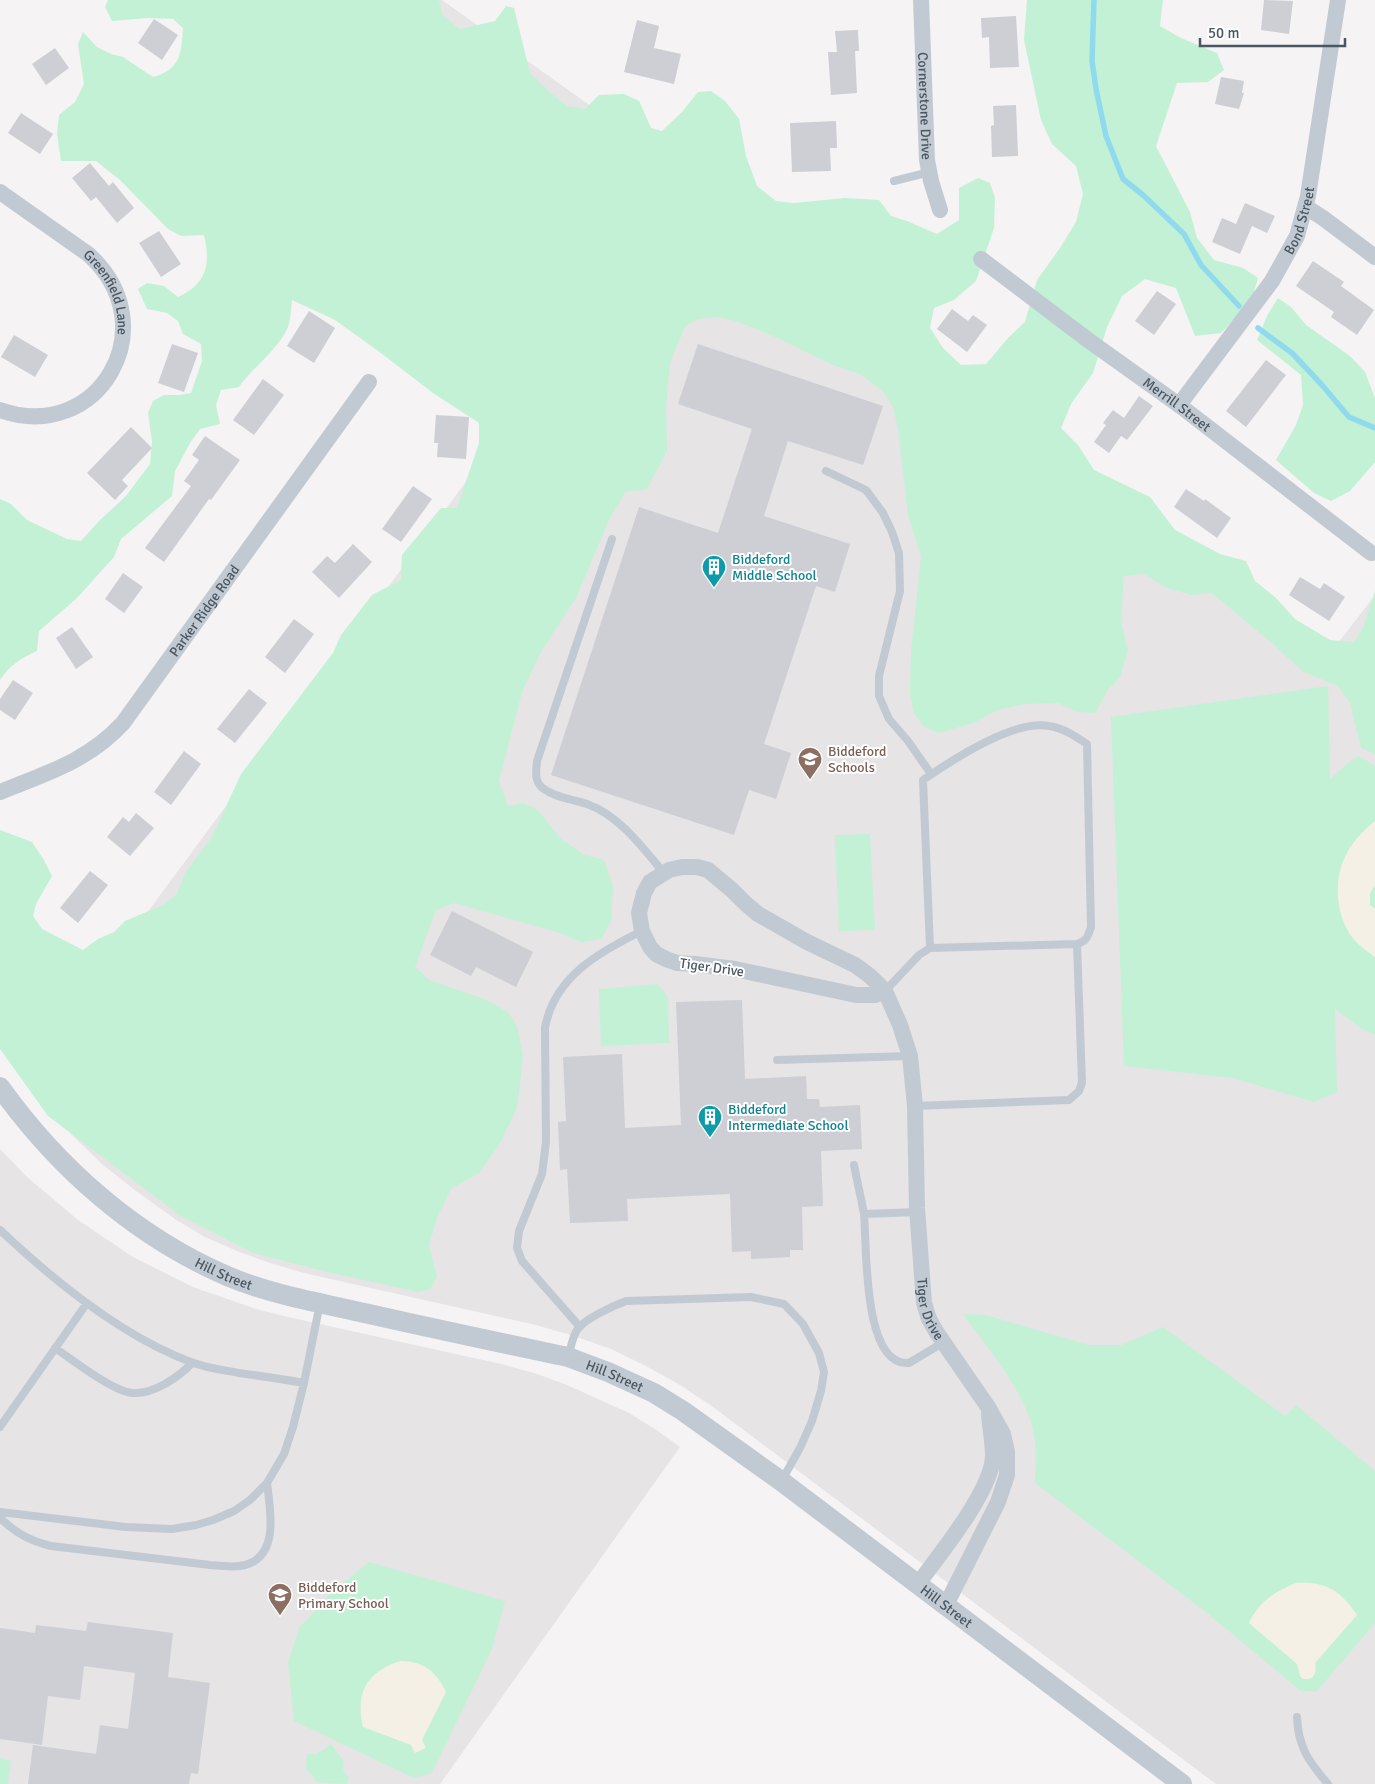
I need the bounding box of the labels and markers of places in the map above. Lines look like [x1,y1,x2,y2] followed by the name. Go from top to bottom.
[732,551,817,584] place label: Biddeford Middle School
[701,554,727,588] building icon: Biddeford Middle School
[828,743,886,776] place label: Biddeford Schools
[797,746,823,780] school or university icon: Biddeford Schools
[728,1101,849,1134] place label: Biddeford Intermediate School
[697,1104,723,1138] building icon: Biddeford Intermediate School
[298,1579,389,1612] place label: Biddeford Primary School
[267,1582,293,1616] school or university icon: Biddeford Primary School

